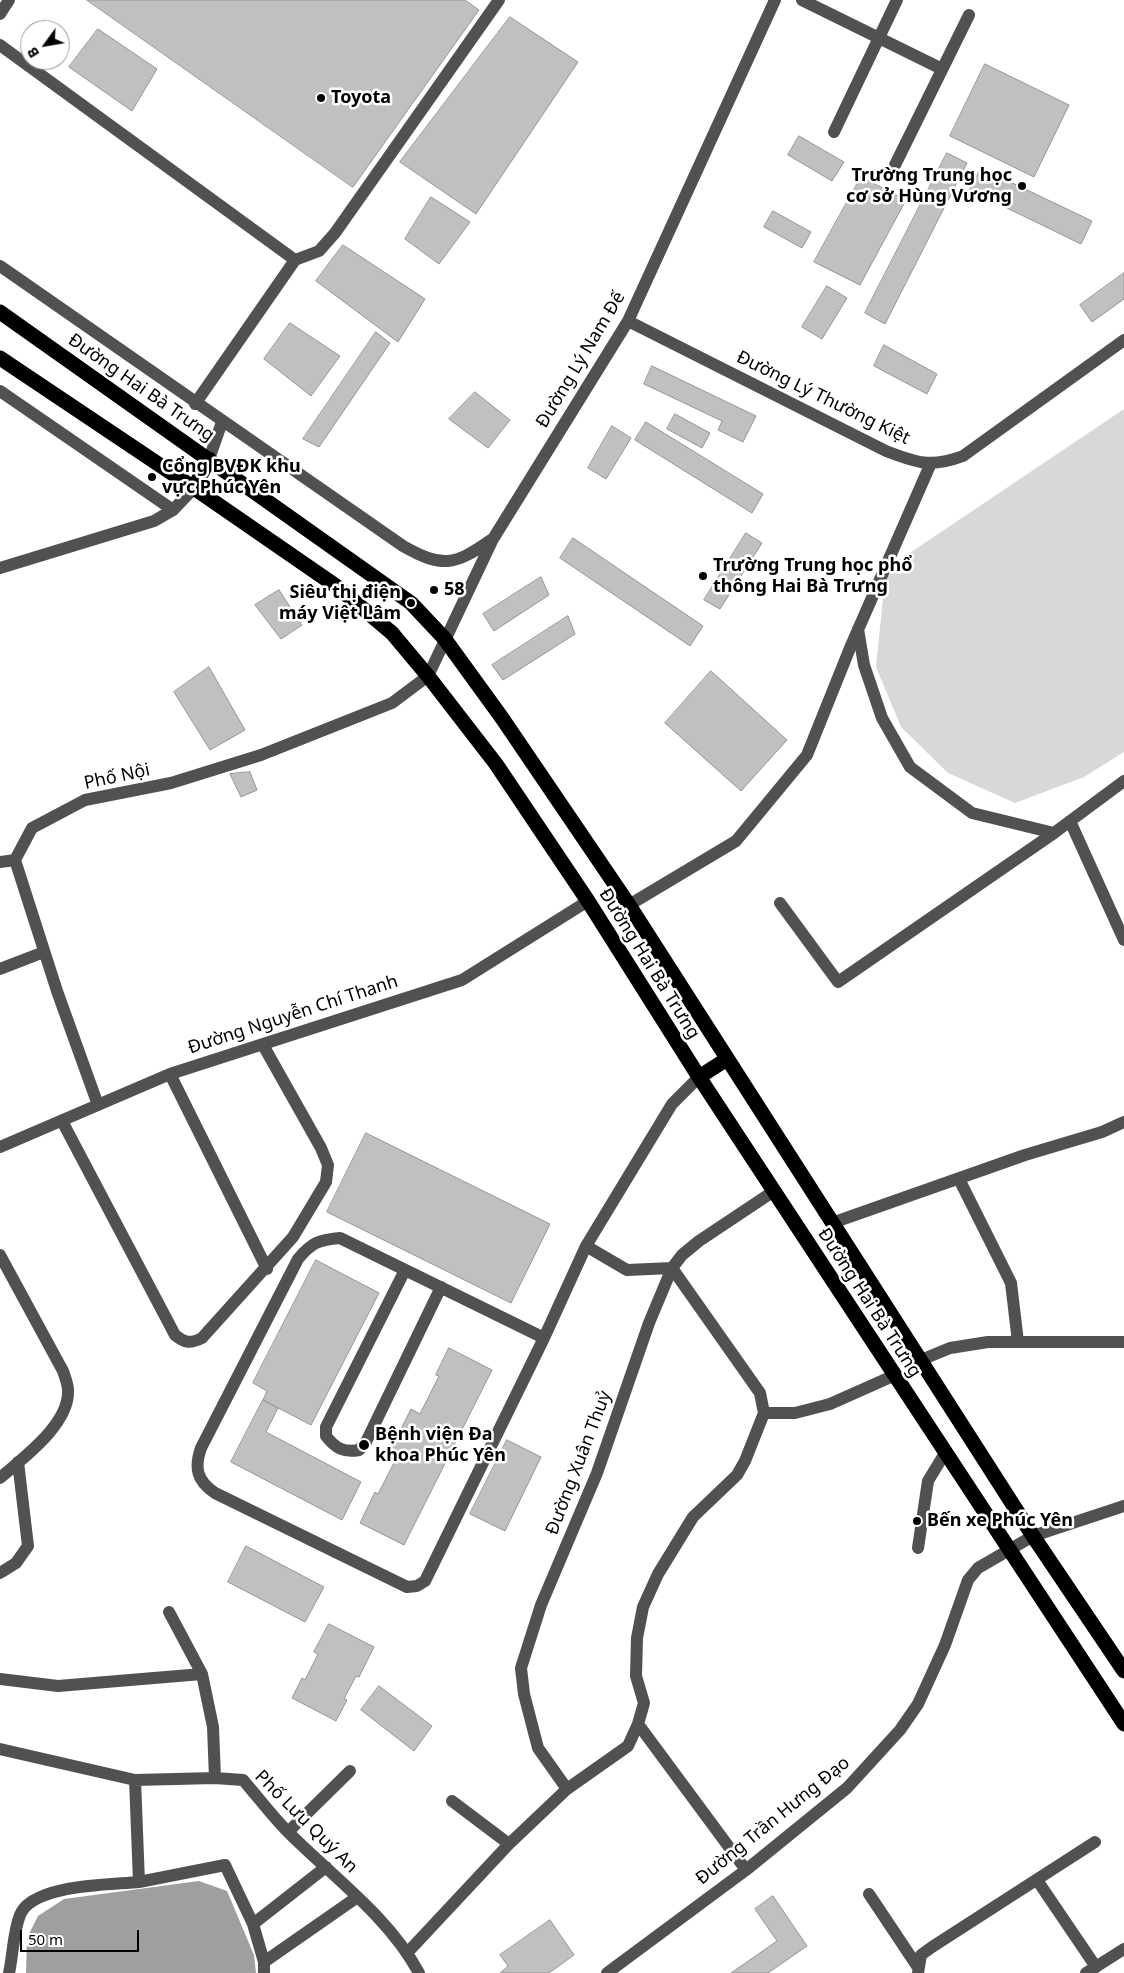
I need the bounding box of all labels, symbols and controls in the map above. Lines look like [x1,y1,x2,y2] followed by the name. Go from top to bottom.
[20,20,70,70] north arrow
[22,44,43,62] text: B
[331,87,391,109] place label: Toyota
[315,92,327,104] marker: Toyota
[846,165,1012,208] place label: Trường Trung học cơ sở Hùng Vương
[1016,180,1028,192] marker: Trường Trung học cơ sở Hùng Vương
[532,288,630,432] street label: Đường Lý Nam Đế
[64,329,218,447] street label: Đường Hai Bà Trưng
[733,347,913,449] street label: Đường Lý Thường Kiệt
[162,456,301,498] place label: Cổng BVĐK khu vực Phúc Yên
[146,471,158,483] marker: Cổng BVĐK khu vực Phúc Yên
[713,555,912,598] place label: Trường Trung học phổ thông Hai Bà Trưng
[697,570,709,582] marker: Trường Trung học phổ thông Hai Bà Trưng
[444,579,465,601] place label: 58
[279,582,401,624] place label: Siêu thị điện máy Việt Lâm
[428,584,440,596] marker: 58
[405,597,417,609] marker: Siêu thị điện máy Việt Lâm
[82,759,152,795] street label: Phố Nội
[594,885,704,1043] street label: Đường Hai Bà Trưng
[185,971,401,1059] street label: Đường Nguyễn Chí Thanh
[813,1224,925,1382] street label: Đường Hai Bà Trưng
[542,1388,616,1538] street label: Đường Xuân Thuỷ
[375,1424,506,1466] place label: Bệnh viện Đa khoa Phúc Yên
[357,1438,371,1452] marker: Bệnh viện Đa khoa Phúc Yên
[927,1510,1073,1532] place label: Bến xe Phúc Yên
[911,1515,923,1527] marker: Bến xe Phúc Yên
[692,1752,854,1890] street label: Đường Trần Hưng Đạo
[250,1766,362,1878] street label: Phố Lưu Quý An
[22,1920,141,1952] scale bar
[28,1929,63,1949] text: 50 m

